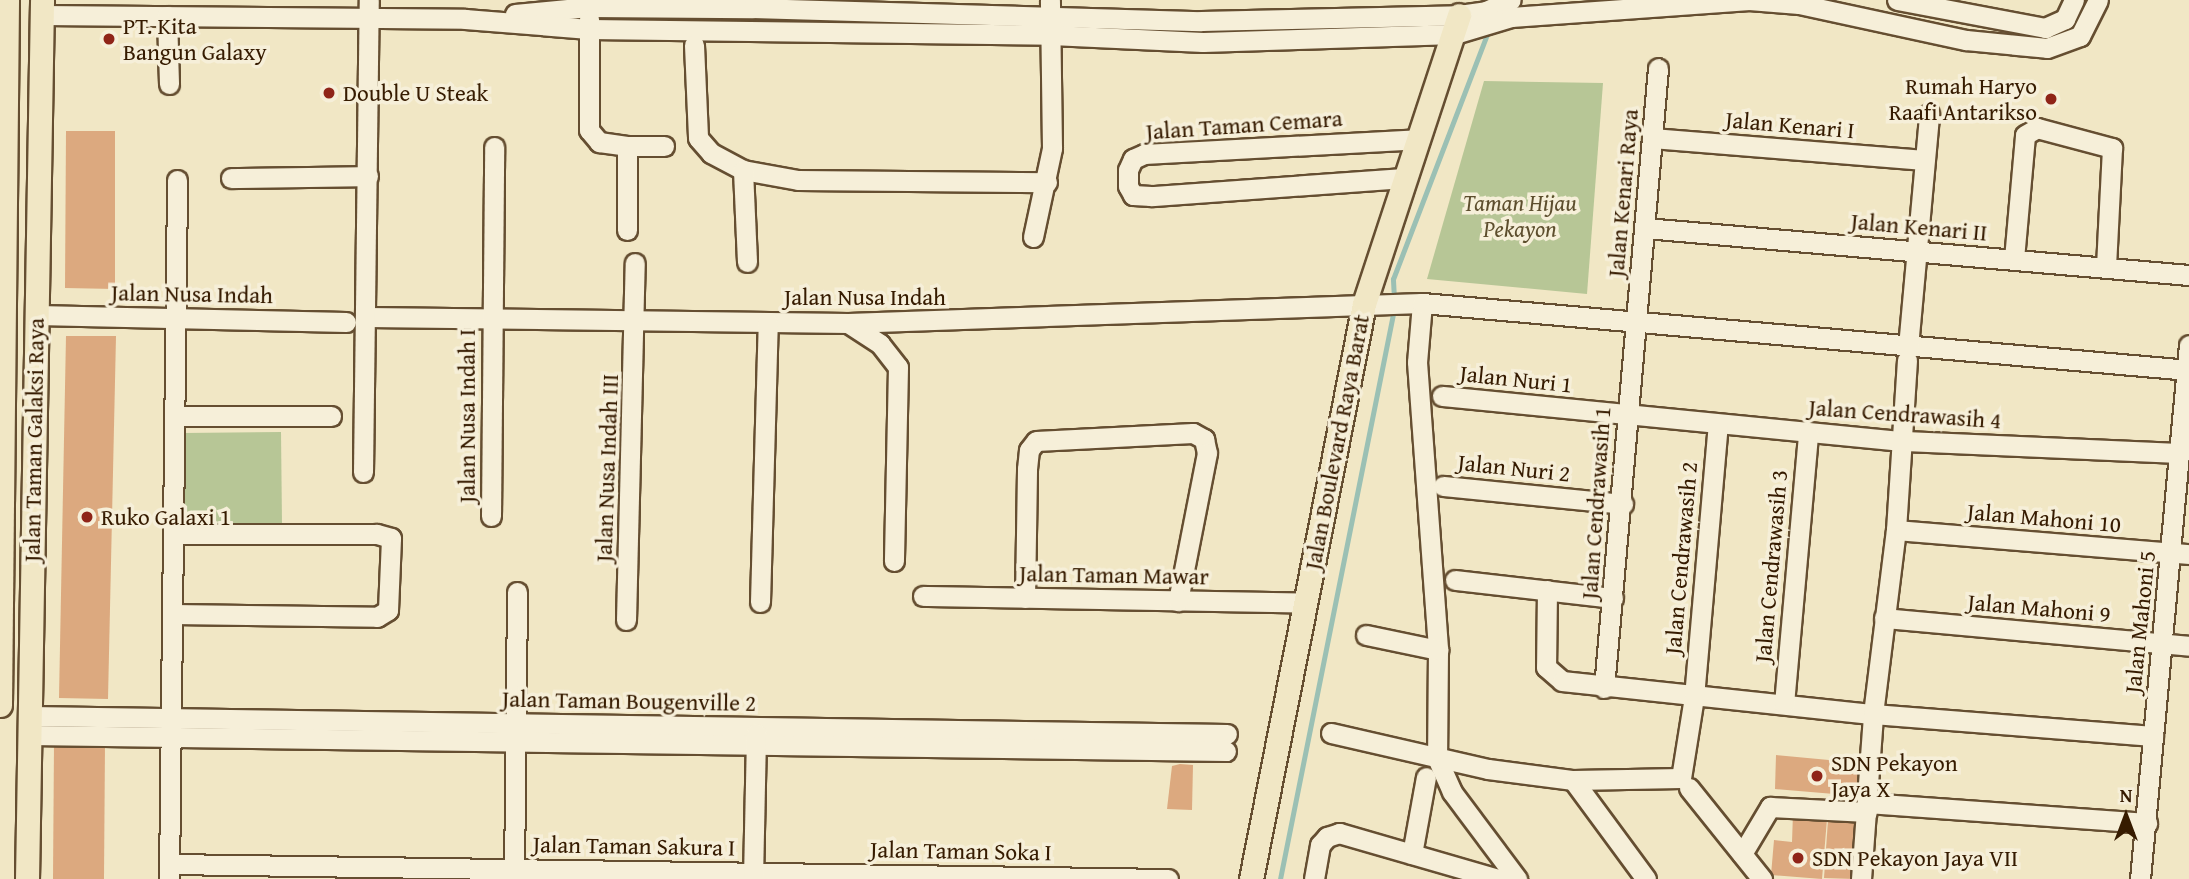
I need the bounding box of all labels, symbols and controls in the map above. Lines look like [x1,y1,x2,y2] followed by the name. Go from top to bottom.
[123,12,267,66] place label: PT. Kita Bangun Galaxy
[101,31,117,47] marker: PT. Kita Bangun Galaxy
[1889,72,2037,126] place label: Rumah Haryo Raafi Antarikso
[343,79,488,107] place label: Double U Steak
[321,85,337,101] marker: Double U Steak
[2043,91,2059,107] marker: Rumah Haryo Raafi Antarikso
[1145,104,1343,146] street label: Jalan Taman Cemara
[1724,106,1856,144] street label: Jalan Kenari I
[1602,108,1644,278] street label: Jalan Kenari Raya
[1463,189,1577,243] park label: Taman Hijau Pekayon
[1850,207,1988,247] street label: Jalan Kenari II
[111,279,273,309] street label: Jalan Nusa Indah
[784,283,946,311] street label: Jalan Nusa Indah
[1299,312,1375,572] street label: Jalan Boulevard Raya Barat
[18,318,50,562] street label: Jalan Taman Galaksi Raya
[453,329,481,503] street label: Jalan Nusa Indah I
[1458,359,1574,399] street label: Jalan Nuri 1
[590,373,624,563] street label: Jalan Nusa Indah III
[1808,393,2002,435] street label: Jalan Cendrawasih 4
[1575,406,1617,600] street label: Jalan Cendrawasih 1
[1456,448,1572,488] street label: Jalan Nuri 2
[1659,461,1703,655] street label: Jalan Cendrawasih 2
[1749,469,1793,663] street label: Jalan Cendrawasih 3
[1966,498,2122,538] street label: Jalan Mahoni 10
[101,503,231,531] place label: Ruko Galaxi 1
[79,509,95,525] marker: Ruko Galaxi 1
[2119,549,2161,695] street label: Jalan Mahoni 5
[1019,560,1209,590] street label: Jalan Taman Mawar
[1966,588,2112,628] street label: Jalan Mahoni 9
[502,685,756,717] street label: Jalan Taman Bougenville 2
[1831,749,1958,803] place label: SDN Pekayon Jaya X
[1809,768,1825,784] marker: SDN Pekayon Jaya X
[2091,781,2161,851] north arrow
[2120,781,2132,809] text: N
[533,830,735,862] street label: Jalan Taman Sakura I
[870,836,1052,866] street label: Jalan Taman Soka I
[1812,844,2018,872] place label: SDN Pekayon Jaya VII
[1790,850,1806,866] marker: SDN Pekayon Jaya VII

